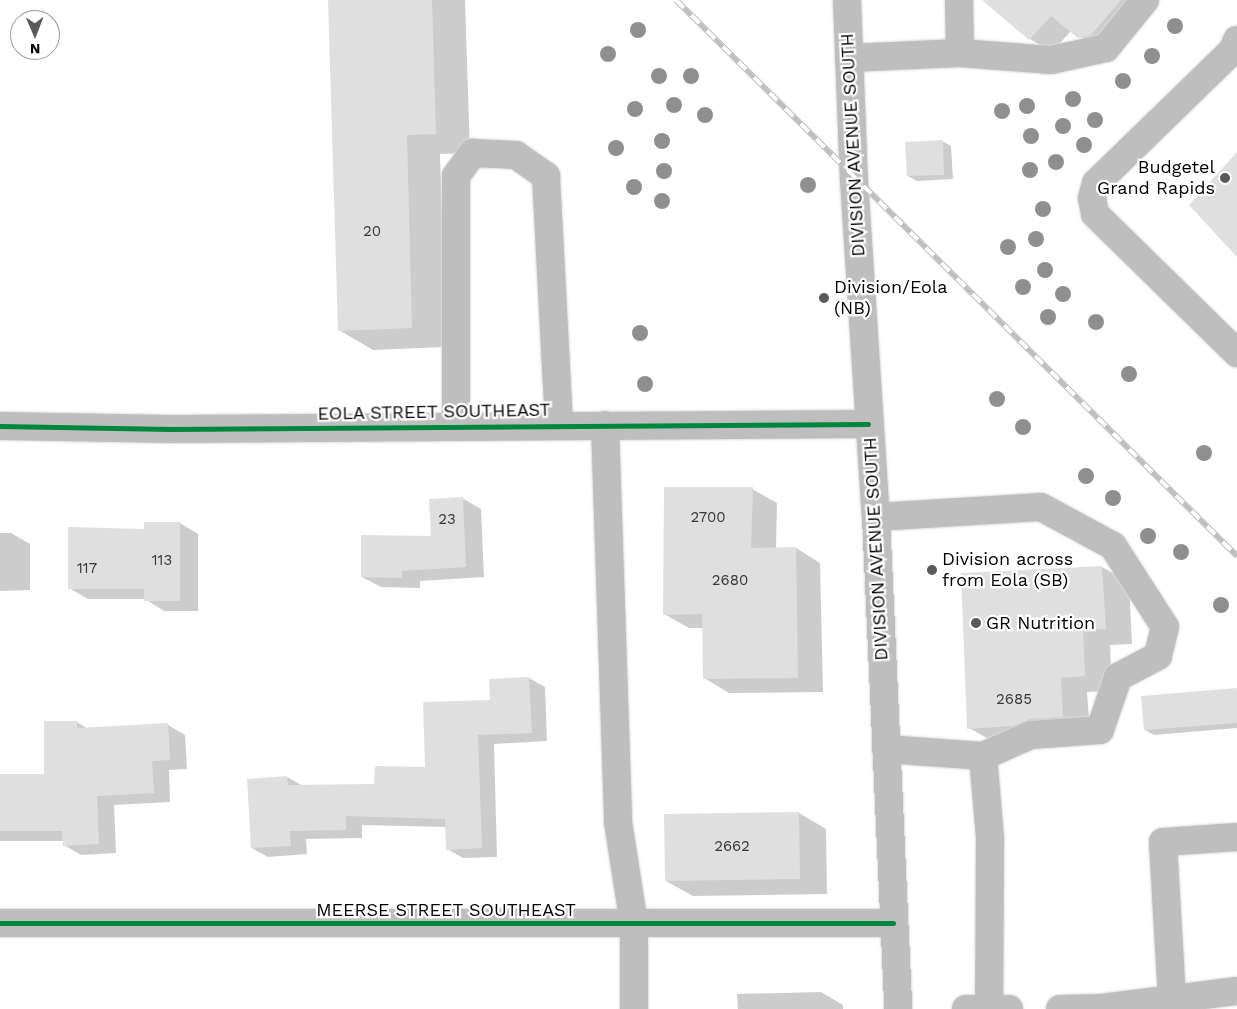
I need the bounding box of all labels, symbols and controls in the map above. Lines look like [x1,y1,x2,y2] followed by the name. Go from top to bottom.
[10,10,60,60] north arrow
[836,32,870,258] street label: DIVISION AVENUE SOUTH
[30,41,41,57] text: N
[1097,157,1215,200] place label: Budgetel Grand Rapids
[1219,172,1231,184] marker: Budgetel Grand Rapids
[363,223,381,241] house number: 20
[834,277,948,320] place label: Division/Eola (NB)
[818,292,830,304] marker: Division/Eola (NB)
[317,399,551,425] street label: EOLA STREET SOUTHEAST
[859,436,893,662] street label: DIVISION AVENUE SOUTH
[690,509,726,527] house number: 2700
[438,511,456,529] house number: 23
[942,549,1073,592] place label: Division across from Eola (SB)
[152,552,172,570] house number: 113
[77,560,97,578] house number: 117
[926,564,938,576] marker: Division across from Eola (SB)
[712,572,748,590] house number: 2680
[986,612,1095,634] place label: GR Nutrition
[970,617,982,629] marker: GR Nutrition
[996,691,1032,709] house number: 2685
[714,838,750,856] house number: 2662
[316,899,576,921] street label: MEERSE STREET SOUTHEAST

